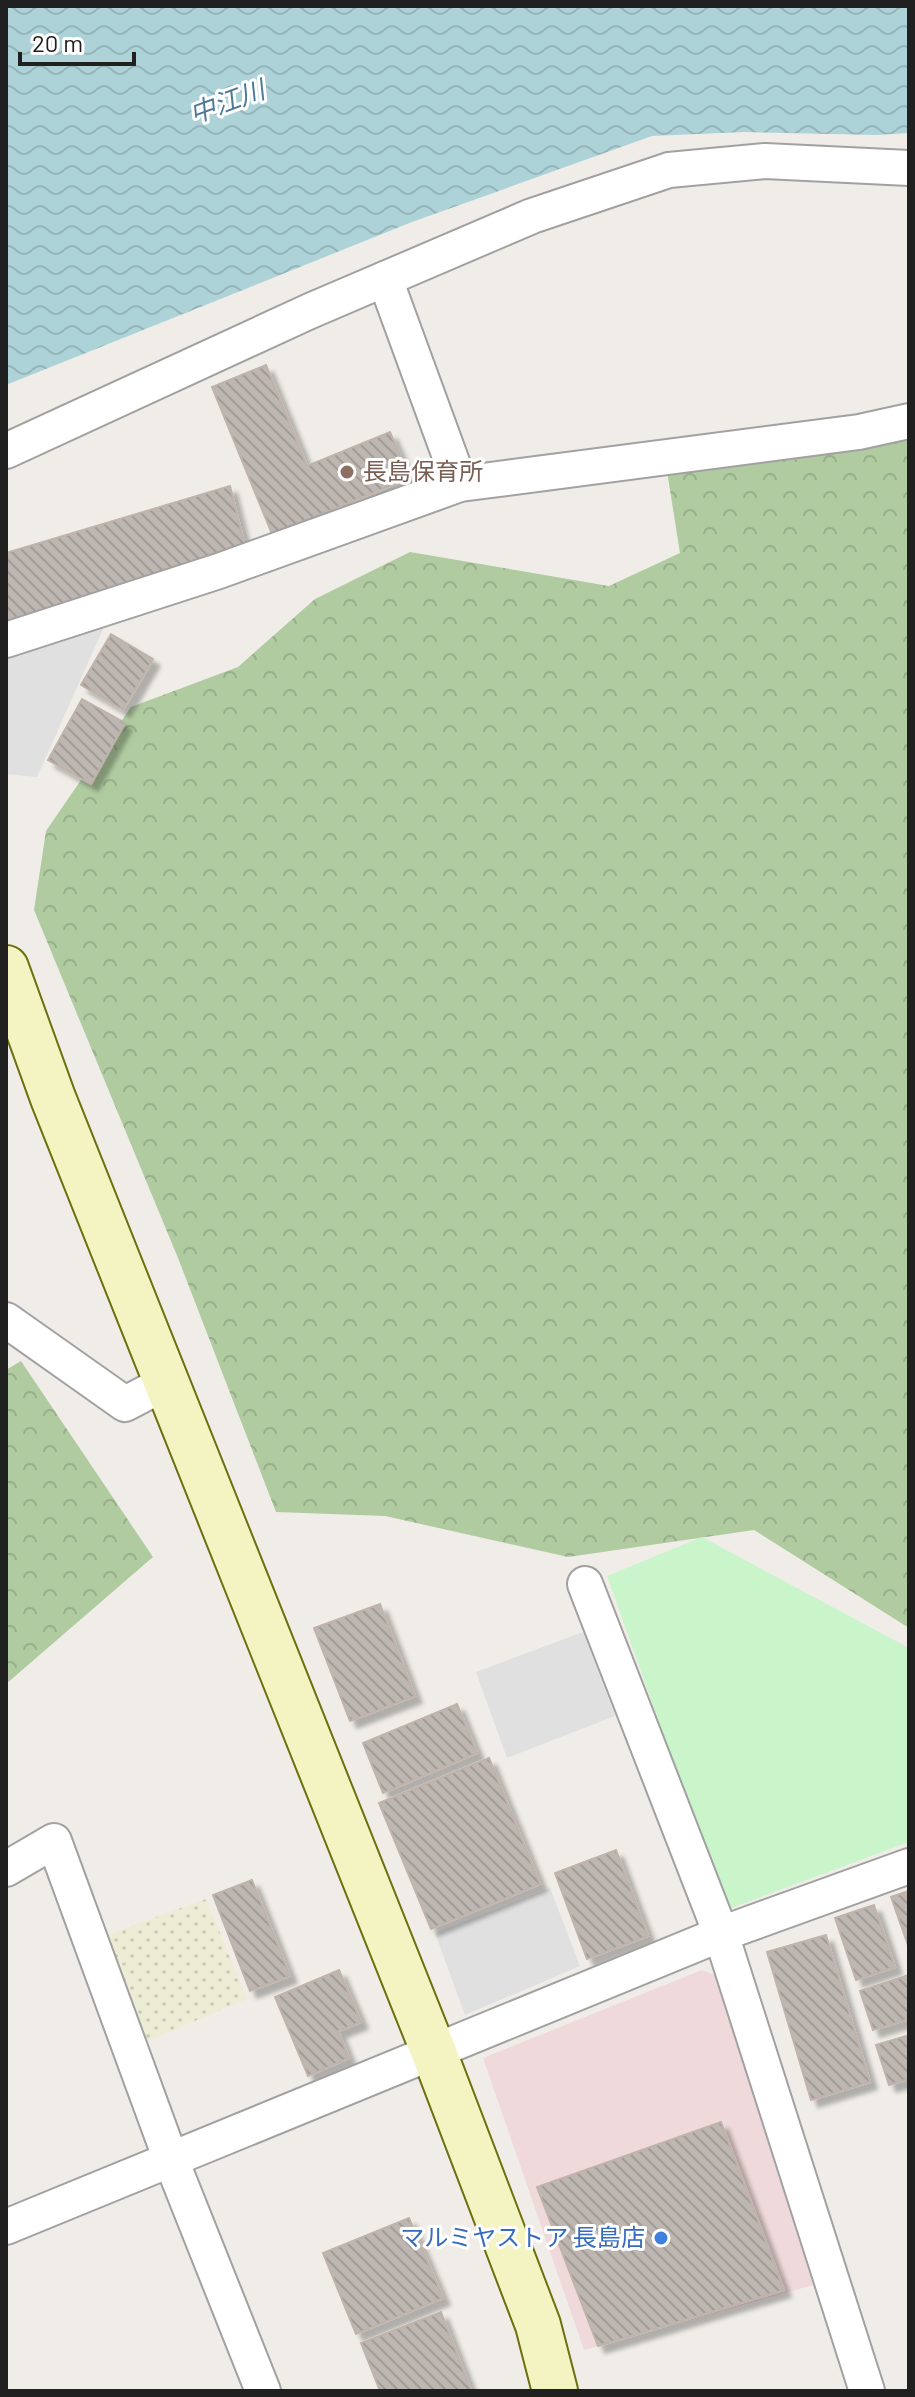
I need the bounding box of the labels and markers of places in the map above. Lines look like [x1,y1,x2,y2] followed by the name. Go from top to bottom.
[363,456,483,485] place label: 長島保育所
[338,463,356,481] marker: 長島保育所
[400,2222,645,2251] place label: マルミヤストア 長島店
[652,2229,670,2247] marker: マルミヤストア 長島店

